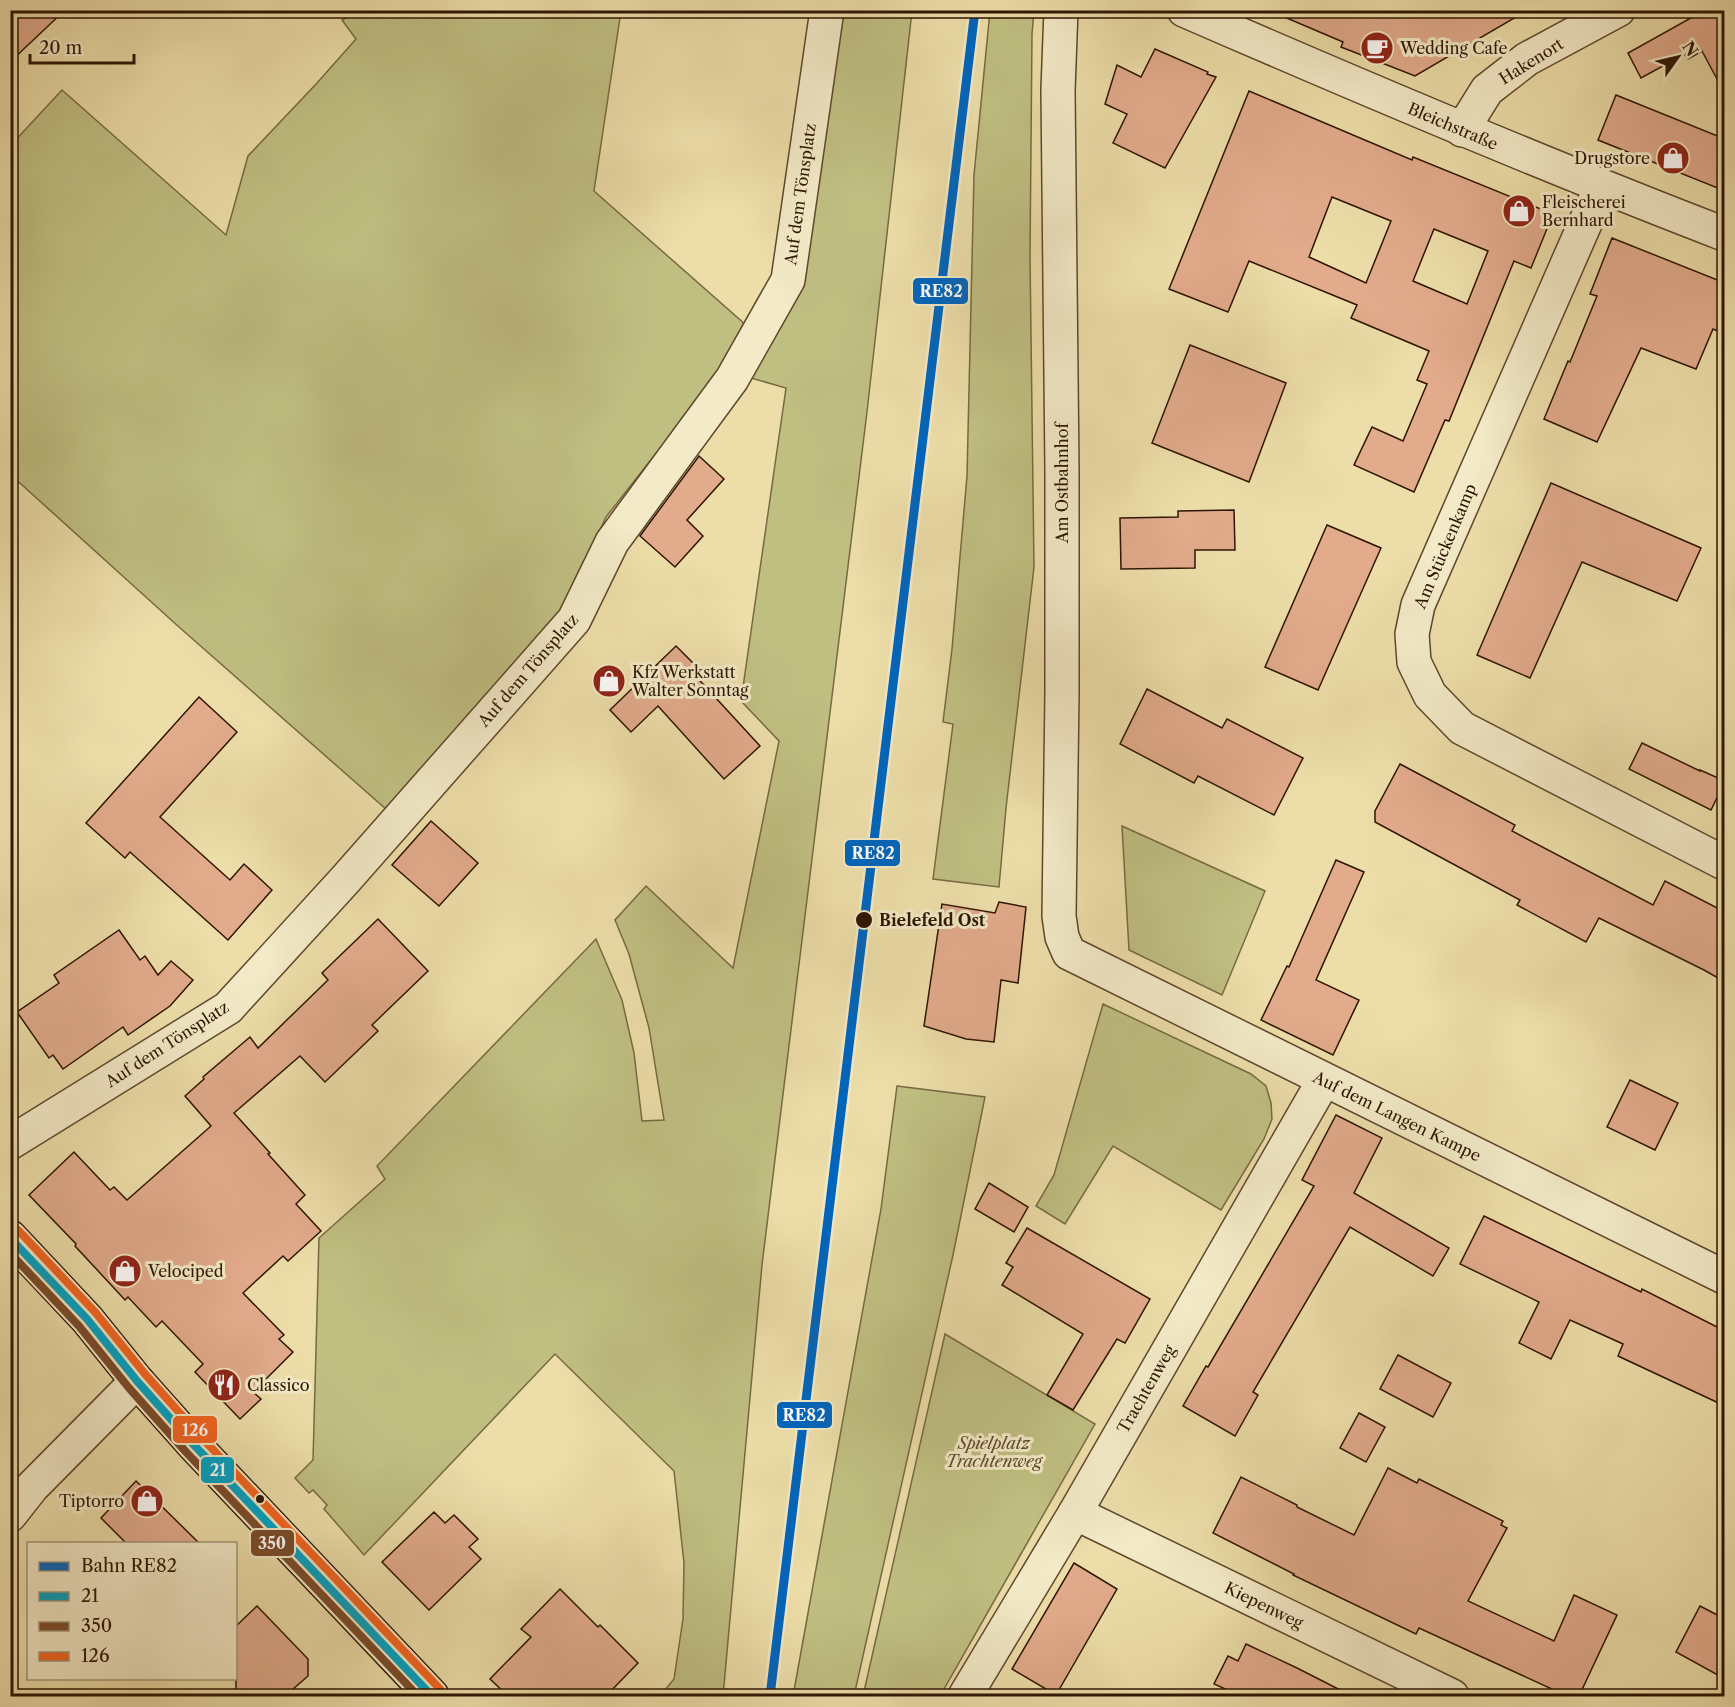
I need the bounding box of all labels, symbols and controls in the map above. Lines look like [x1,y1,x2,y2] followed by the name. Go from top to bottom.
[30,27,134,65] scale bar
[1648,27,1708,87] north arrow
[1359,30,1395,66] cafe icon: Wedding Cafe
[1495,33,1567,89] street label: Hakenort
[39,37,83,59] text: 20 m
[1678,37,1703,60] text: N
[1399,38,1507,58] place label: Wedding Cafe
[1405,98,1501,154] street label: Bleichstraße
[780,122,820,267] street label: Auf dem Tönsplatz
[1655,140,1691,176] shop icon: Drugstore
[1574,148,1650,168] place label: Drugstore
[1542,192,1626,230] place label: Fleischerei Bernhard
[1501,193,1537,229] shop icon: Fleischerei Bernhard
[912,277,969,305] line badge: RE82
[919,281,963,301] text: RE82
[1052,420,1072,544] street label: Am Ostbahnhof
[1409,480,1480,612] street label: Am Stückenkamp
[473,609,582,731] street label: Auf dem Tönsplatz
[631,662,749,700] place label: Kfz Werkstatt Walter Sonntag
[591,663,627,699] shop icon: Kfz Werkstatt Walter Sonntag
[844,839,901,867] line badge: RE82
[851,843,895,863] text: RE82
[854,910,874,930] marker: Bielefeld Ost
[879,910,986,930] place label: Bielefeld Ost
[101,997,232,1092] street label: Auf dem Tönsplatz
[1309,1066,1484,1165] street label: Auf dem Langen Kampe
[107,1253,143,1289] shop icon: Velociped
[147,1261,224,1281] place label: Velociped
[1113,1341,1180,1437] street label: Trachtenweg
[206,1367,242,1403] restaurant icon: Classico
[247,1375,310,1395] place label: Classico
[776,1401,833,1429] line badge: RE82
[782,1405,826,1425] text: RE82
[172,1415,218,1444] line badge: 126
[182,1420,209,1440] text: 126
[946,1433,1044,1471] park label: Spielplatz Trachtenweg
[200,1456,235,1484] line badge: 21
[210,1460,227,1480] text: 21
[129,1483,165,1519] shop icon: Tiptorro
[59,1491,124,1511] place label: Tiptorro
[254,1493,266,1505] unlabelled marker
[250,1529,295,1557] line badge: 350
[258,1533,286,1553] text: 350
[27,1542,237,1680] legend
[81,1555,177,1577] text: Bahn RE82
[1221,1577,1307,1633] street label: Kiepenweg
[81,1585,99,1607] text: 21
[81,1615,112,1637] text: 350
[81,1645,109,1667] text: 126

